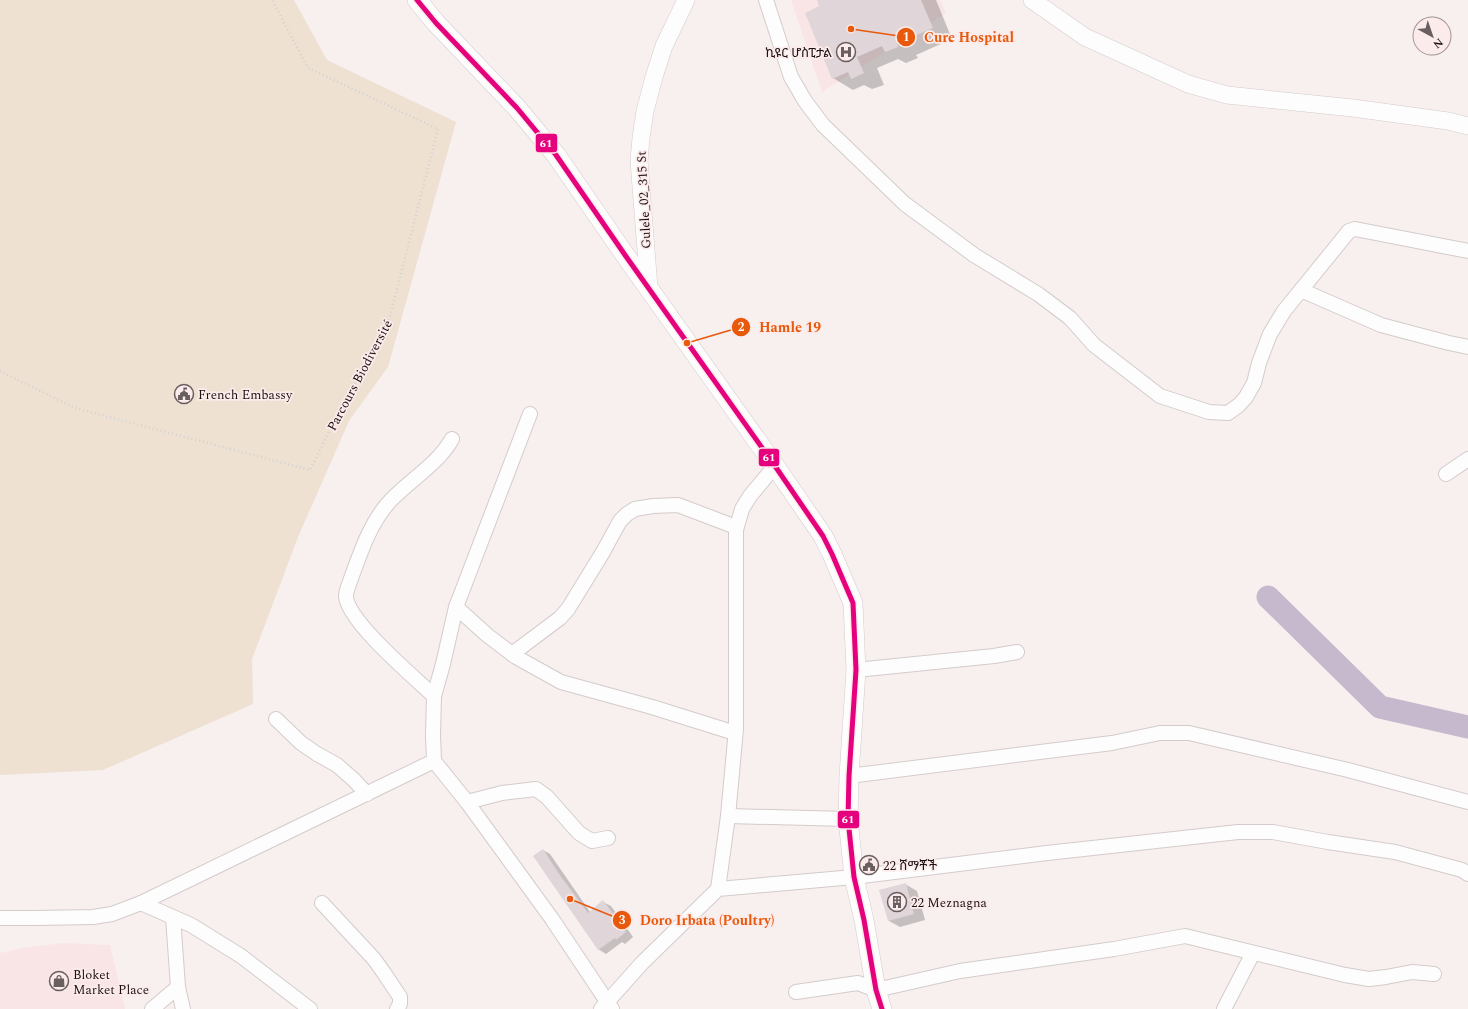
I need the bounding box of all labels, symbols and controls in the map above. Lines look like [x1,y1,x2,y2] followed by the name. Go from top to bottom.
[1412,16,1452,56] north arrow
[896,24,1022,50] callout: Cure Hospital
[924,27,1015,48] text: Cure Hospital
[903,28,909,47] text: 1
[1429,34,1447,53] text: N
[835,41,857,63] hospital icon: ኪዩር ሆስፒታል
[765,43,832,63] place label: ኪዩር ሆስፒታል
[535,133,558,153] line badge: 61
[540,135,552,152] text: 61
[631,150,657,249] street label: Gulele_02_315 St
[731,314,830,340] callout: Hamle 19
[322,316,398,435] street label: Parcours Biodiversité
[759,317,821,338] text: Hamle 19
[738,318,745,337] text: 2
[173,383,195,405] public building icon: French Embassy
[198,385,293,405] place label: French Embassy
[758,448,780,467] line badge: 61
[763,449,775,466] text: 61
[837,810,860,829] line badge: 61
[842,811,854,828] text: 61
[858,854,880,876] public building icon: 22 ሸማቾች
[883,856,937,876] place label: 22 ሸማቾች
[886,891,908,913] building icon: 22 Meznagna
[911,893,988,913] place label: 22 Meznagna
[612,907,783,933] callout: Doro Irbata (Poultry)
[640,910,774,931] text: Doro Irbata (Poultry)
[619,911,626,930] text: 3
[73,965,149,1000] place label: Bloket Market Place
[48,970,70,992] shop icon: Bloket Market Place

